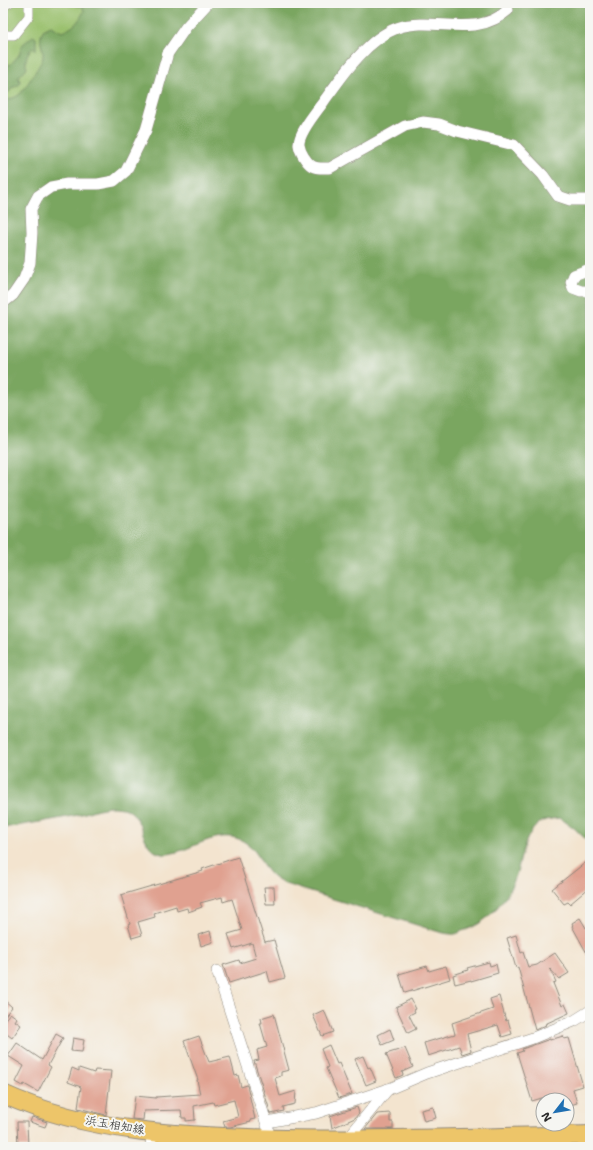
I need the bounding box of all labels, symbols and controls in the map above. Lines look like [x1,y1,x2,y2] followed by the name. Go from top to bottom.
[535,1092,575,1132] north arrow
[538,1109,556,1124] text: N
[84,1112,146,1138] street label: 浜玉相知線

